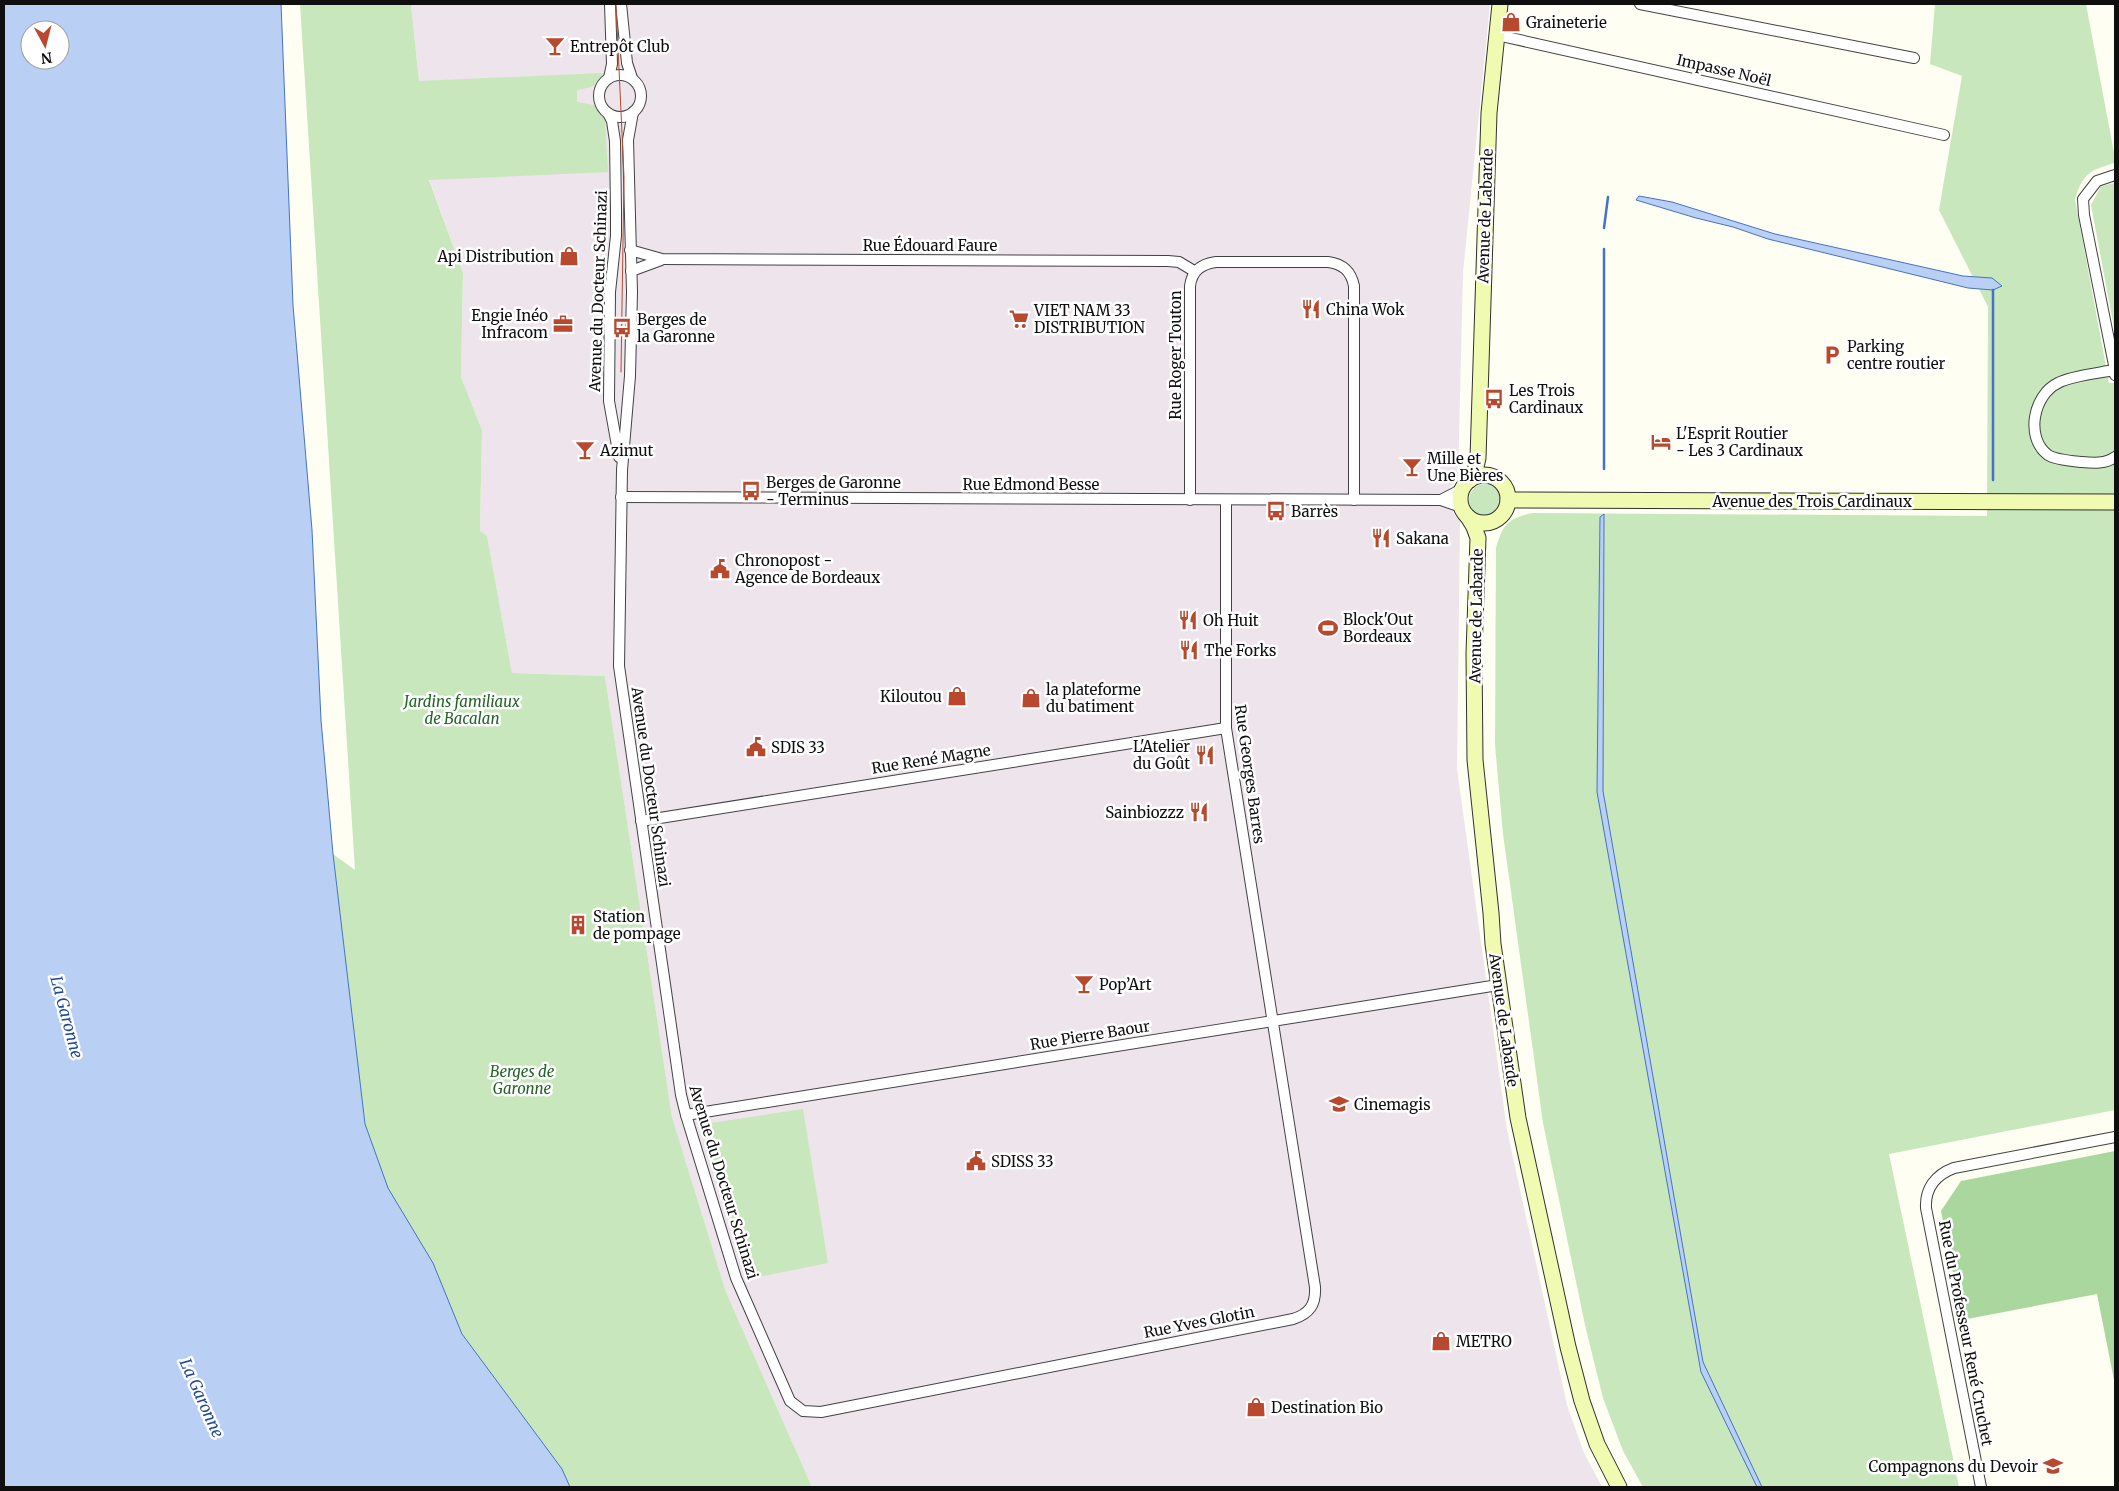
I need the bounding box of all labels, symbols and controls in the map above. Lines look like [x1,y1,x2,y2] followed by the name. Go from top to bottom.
[1500,11,1522,33] shop icon: Graineterie
[1526,13,1607,32] place label: Graineterie
[20,20,70,70] north arrow
[544,35,566,57] bar icon: Entrepôt Club
[570,37,670,56] place label: Entrepôt Club
[40,48,53,68] text: N
[1675,50,1774,90] street label: Impasse Noël
[1473,148,1497,285] street label: Avenue de Labarde
[585,190,611,393] street label: Avenue du Docteur Schinazi
[863,235,998,255] street label: Rue Édouard Faure
[558,245,580,267] shop icon: Api Distribution
[436,247,554,266] place label: Api Distribution
[1166,290,1185,420] street label: Rue Roger Touton
[1300,298,1322,320] restaurant icon: China Wok
[1326,300,1405,319] place label: China Wok
[1033,301,1145,337] place label: VIET NAM 33 DISTRIBUTION
[471,306,548,342] place label: Engie Inéo Infracom
[1008,308,1030,330] supermarket icon: VIET NAM 33 DISTRIBUTION
[637,310,715,346] place label: Berges de la Garonne
[552,313,574,335] office icon: Engie Inéo Infracom
[611,317,633,339] bus stop icon: Berges de la Garonne
[1847,337,1946,373] place label: Parking centre routier
[1821,344,1843,366] parking icon: Parking centre routier
[1509,381,1583,417] place label: Les Trois Cardinaux
[1483,388,1505,410] bus stop icon: Les Trois Cardinaux
[1676,424,1803,460] place label: L'Esprit Routier - Les 3 Cardinaux
[1650,431,1672,453] hotel icon: L'Esprit Routier - Les 3 Cardinaux
[574,439,596,461] bar icon: Azimut
[599,441,654,460] place label: Azimut
[1427,449,1503,485] place label: Mille et Une Bières
[1401,456,1423,478] bar icon: Mille et Une Bières
[766,473,901,509] place label: Berges de Garonne - Terminus
[963,475,1100,494] street label: Rue Edmond Besse
[740,480,762,502] bus stop icon: Berges de Garonne - Terminus
[1711,492,1912,511] street label: Avenue des Trois Cardinaux
[1265,500,1287,522] bus stop icon: Barrès
[1291,502,1338,521] place label: Barrès
[1370,527,1392,549] restaurant icon: Sakana
[1396,529,1449,548] place label: Sakana
[1465,548,1487,685] street label: Avenue de Labarde
[734,551,880,587] place label: Chronopost - Agence de Bordeaux
[709,558,731,580] public building icon: Chronopost - Agence de Bordeaux
[1177,609,1199,631] restaurant icon: Oh Huit
[1343,610,1414,646] place label: Block'Out Bordeaux
[1203,611,1259,630] place label: Oh Huit
[1317,617,1339,639] sports icon: Block'Out Bordeaux
[1178,639,1200,661] restaurant icon: The Forks
[1204,641,1276,660] place label: The Forks
[1046,680,1141,716] place label: la plateforme du batiment
[627,685,674,888] street label: Avenue du Docteur Schinazi
[946,685,968,707] shop icon: Kiloutou
[880,687,942,706] place label: Kiloutou
[1020,687,1042,709] shop icon: la plateforme du batiment
[402,692,520,728] park label: Jardins familiaux de Bacalan
[1231,703,1269,845] street label: Rue Georges Barres
[745,736,767,758] public building icon: SDIS 33
[1133,737,1190,773] place label: L'Atelier du Goût
[771,738,825,757] place label: SDIS 33
[870,740,992,778] street label: Rue René Magne
[1194,744,1216,766] restaurant icon: L'Atelier du Goût
[1188,801,1210,823] restaurant icon: Sainbiozzz
[1105,803,1184,822] place label: Sainbiozzz
[593,907,681,943] place label: Station de pompage
[567,914,589,936] building icon: Station de pompage
[1485,951,1523,1088] street label: Avenue de Labarde
[1073,973,1095,995] bar icon: Pop’Art
[46,974,88,1060] water label: La Garonne
[1099,975,1152,994] place label: Pop’Art
[1029,1016,1152,1054] street label: Rue Pierre Baour
[490,1062,555,1098] park label: Berges de Garonne
[685,1082,763,1281] street label: Avenue du Docteur Schinazi
[1328,1093,1350,1115] school or university icon: Cinemagis
[1354,1095,1431,1114] place label: Cinemagis
[965,1150,987,1172] public building icon: SDISS 33
[991,1152,1054,1171] place label: SDISS 33
[1935,1219,1997,1448] street label: Rue du Professeur René Cruchet
[1142,1302,1256,1342] street label: Rue Yves Glotin
[1430,1330,1452,1352] shop icon: METRO
[1456,1332,1512,1351] place label: METRO
[176,1355,228,1441] water label: La Garonne
[1245,1396,1267,1418] shop icon: Destination Bio
[1271,1398,1383,1417] place label: Destination Bio
[2042,1455,2064,1477] school or university icon: Compagnons du Devoir
[1869,1457,2038,1476] place label: Compagnons du Devoir

